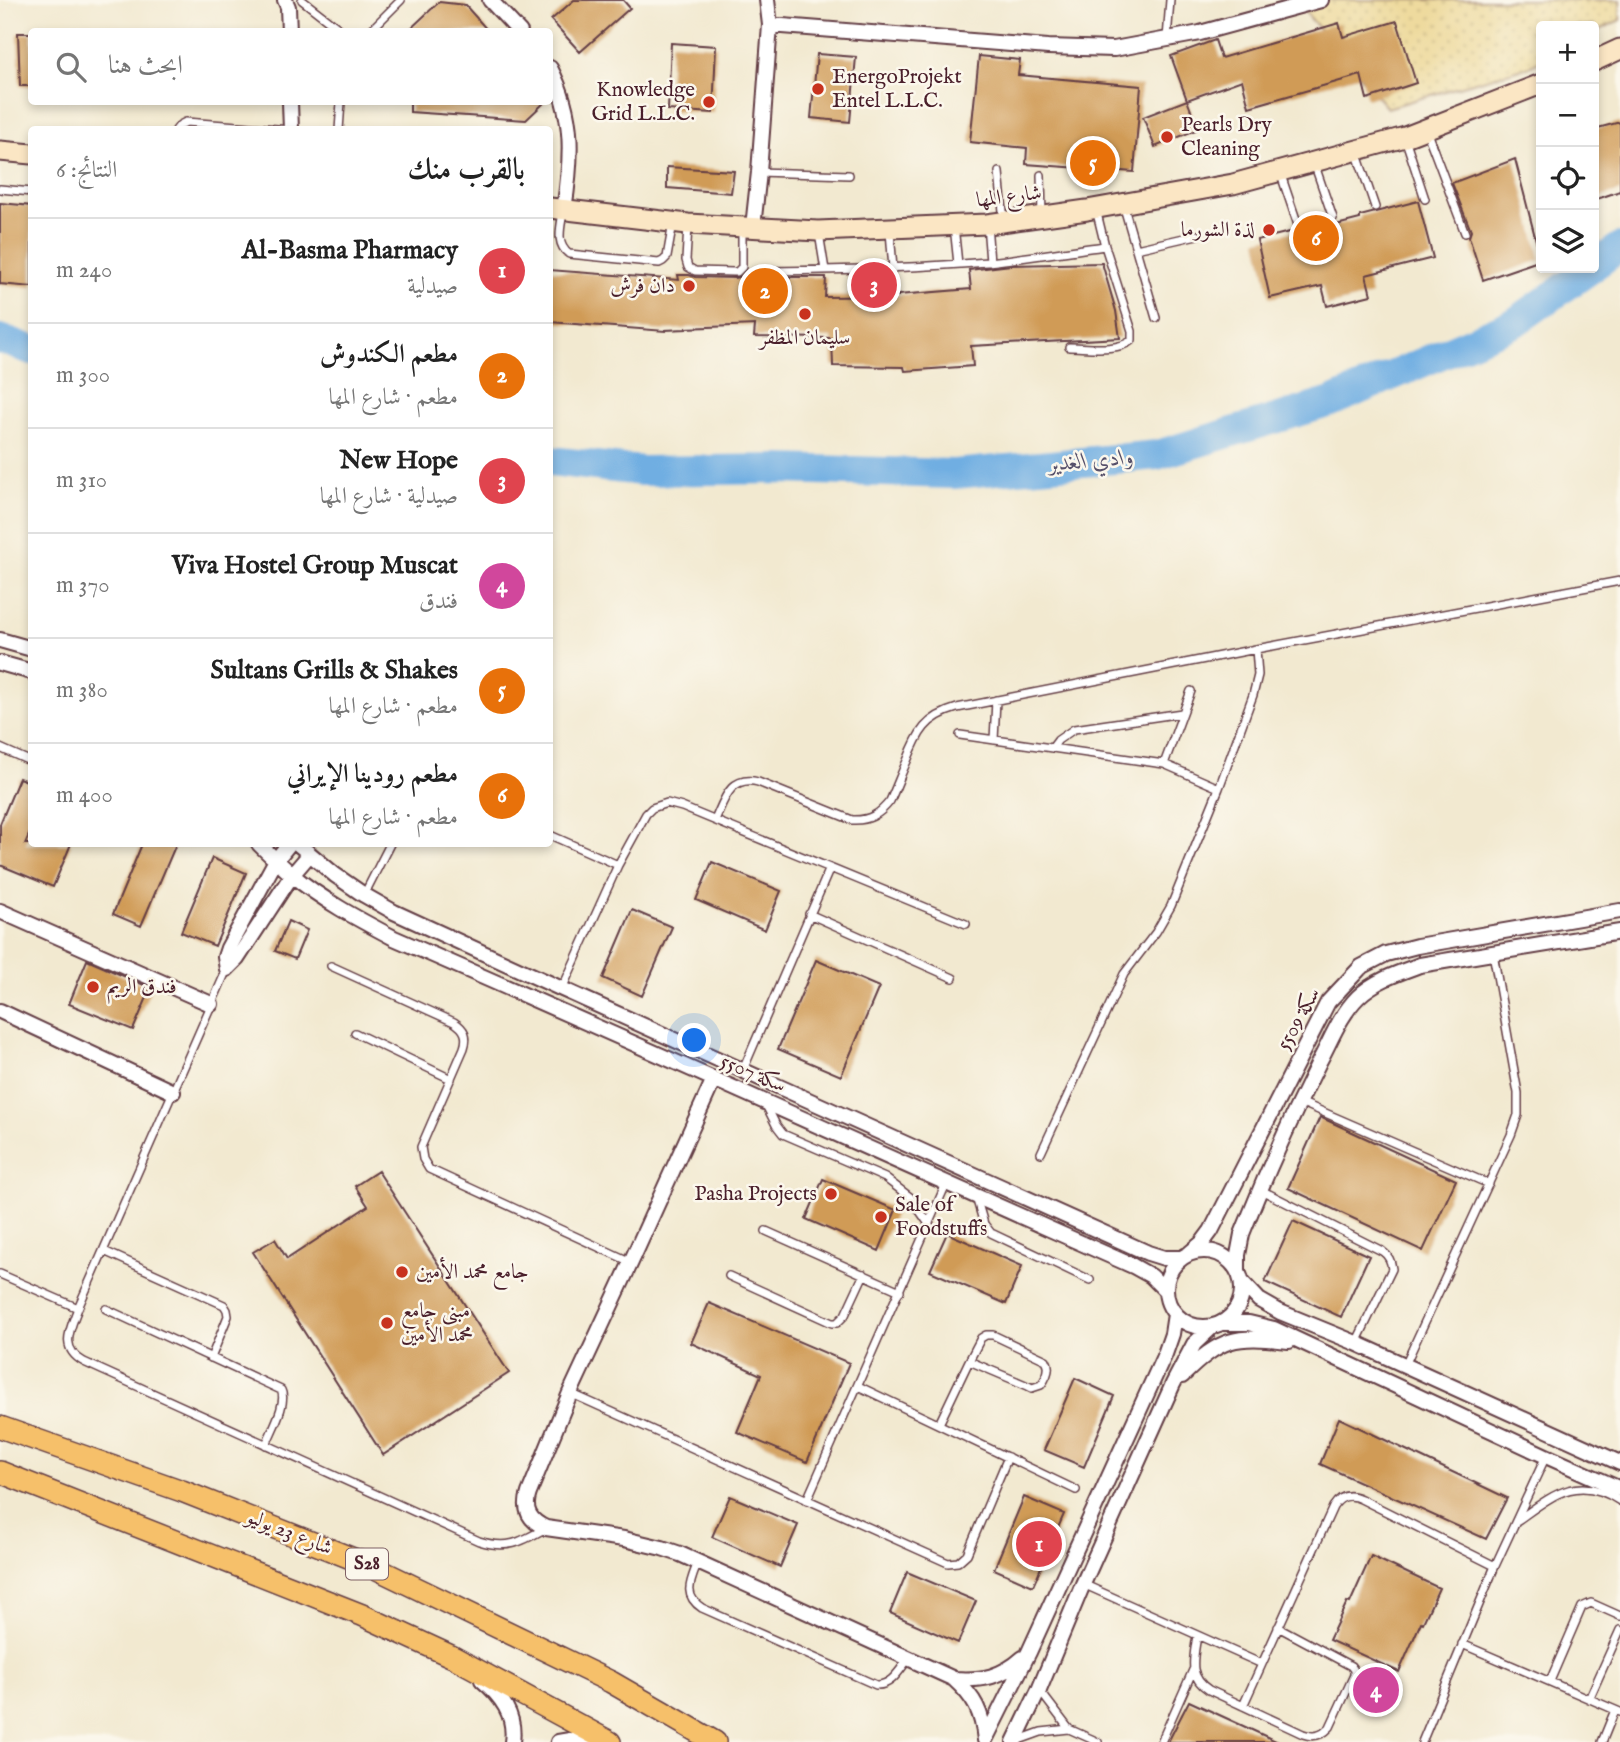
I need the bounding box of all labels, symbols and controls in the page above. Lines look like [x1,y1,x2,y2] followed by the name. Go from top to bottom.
[1536,21,1599,273] map controls
[1536,21,1599,84] button: +
[28,28,553,105] search box
[52,48,90,86] icon: search
[108,49,183,82] text: ابحث هنا
[832,64,962,115] place label: EnergoProjekt Entel L.L.C.
[591,77,695,128] place label: Knowledge Grid L.L.C.
[810,81,826,97] marker: EnergoProjekt Entel L.L.C.
[1536,84,1599,147] button: −
[701,94,717,110] marker: Knowledge Grid L.L.C.
[1181,112,1273,163] place label: Pearls Dry Cleaning
[1159,129,1175,145] marker: Pearls Dry Cleaning
[1070,137,1116,189] pin: 5
[1536,147,1599,210] button: locate
[408,152,525,190] text: بالقرب منك
[56,156,117,185] text: النتائج: 6
[975,180,1044,217] street label: شارع المها
[1536,210,1599,273] button: layers
[1293,212,1339,264] pin: 6
[1181,217,1255,244] place label: لذة الشورما
[1261,222,1277,238] marker: لذة الشورما
[242,234,458,267] text: Al-Basma Pharmacy
[56,256,112,285] text: 240 m
[498,256,506,285] text: 1
[851,259,897,311] pin: 3
[742,265,788,317] pin: 2
[407,272,458,301] text: صيدلية
[610,273,675,300] place label: دان فرش
[681,278,697,294] marker: دان فرش
[797,306,813,322] marker: سليمان المظفر
[757,325,851,352] place label: سليمان المظفر
[320,338,458,371] text: مطعم الكندوش
[56,361,110,390] text: 300 m
[497,361,507,390] text: 2
[328,383,458,412] text: مطعم · شارع المها
[1045,443,1135,482] water label: وادي الغدير
[340,444,458,477] text: New Hope
[56,466,107,495] text: 310 m
[498,466,506,495] text: 3
[320,482,458,511] text: صيدلية · شارع المها
[172,549,458,582] text: Viva Hostel Group Muscat
[56,571,109,600] text: 370 m
[496,571,508,600] text: 4
[419,587,458,616] text: فندق
[211,654,458,687] text: Sultans Grills & Shakes
[56,676,108,705] text: 380 m
[498,676,506,705] text: 5
[328,692,458,721] text: مطعم · شارع المها
[287,758,458,791] text: مطعم رودينا الإيراني
[56,781,113,810] text: 400 m
[497,781,507,810] text: 6
[328,803,458,832] text: مطعم · شارع المها
[107,974,177,1004] place label: فندق الريم
[85,979,101,995] marker: فندق الريم
[1271,983,1327,1055] street label: سكة 5509
[677,1023,711,1057] your location
[716,1048,790,1100] street label: سكة 5507
[694,1181,817,1208] place label: Pasha Projects
[823,1186,839,1202] marker: Pasha Projects
[895,1192,987,1243] place label: Sale of Foodstuffs
[873,1209,889,1225] marker: Sale of Foodstuffs
[416,1256,529,1290] place label: جامع محمد الأمين
[394,1264,410,1280] marker: جامع محمد الأمين
[401,1298,473,1349] place label: مبنى جامع محمد الأمين
[379,1315,395,1331] marker: مبنى جامع محمد الأمين
[239,1503,336,1565] street label: شارع 23 يوليو
[1016,1518,1062,1570] pin: 1
[346,1548,388,1580] road number: S28
[1353,1664,1399,1716] pin: 4

